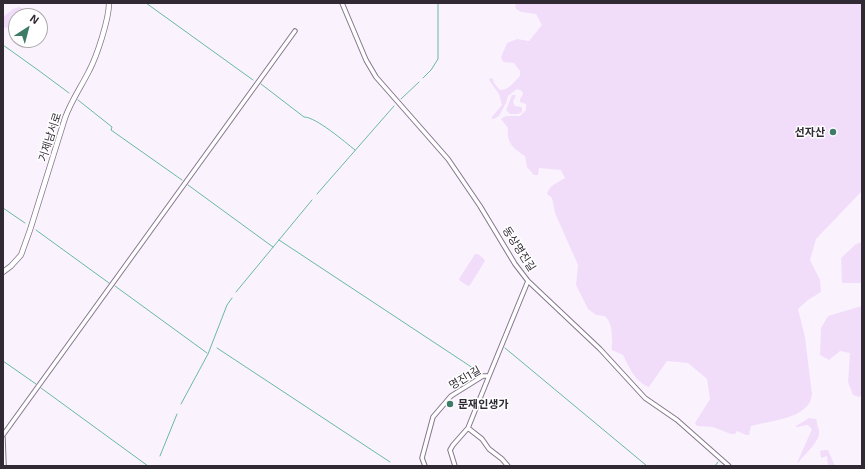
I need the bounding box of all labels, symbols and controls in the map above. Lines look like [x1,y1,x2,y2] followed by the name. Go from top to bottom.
[8,8,48,48] north arrow
[28,11,42,26] text: N
[36,111,64,163] street label: 거제남서로
[795,125,825,139] place label: 선자산
[828,127,838,137] marker: 선자산
[500,224,538,274] street label: 동상명진길
[447,364,483,392] street label: 명진1길
[458,397,509,411] place label: 문재인생가
[445,399,455,409] marker: 문재인생가

